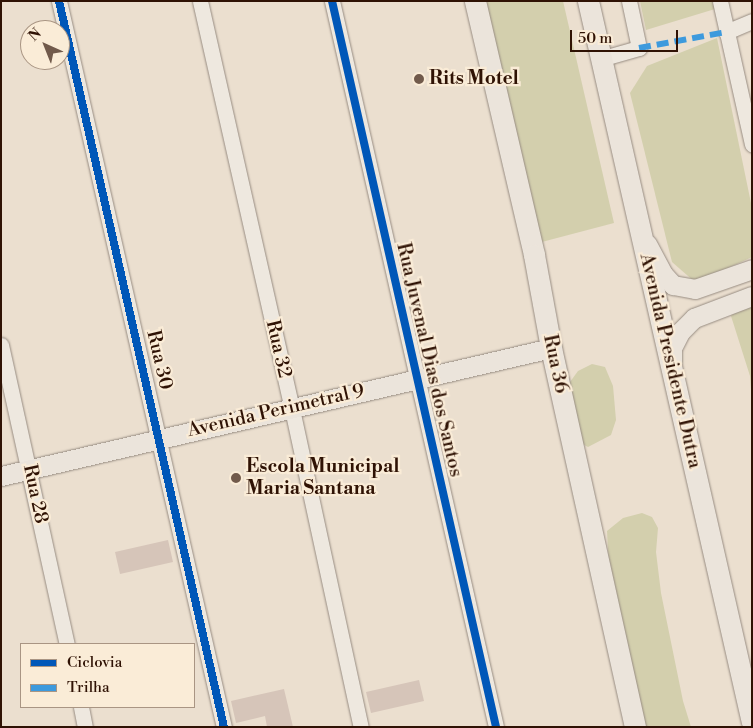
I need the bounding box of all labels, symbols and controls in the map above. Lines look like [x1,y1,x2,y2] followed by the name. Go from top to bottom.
[20,20,70,70] north arrow
[573,20,680,52] scale bar
[25,25,46,45] text: N
[578,29,612,48] text: 50 m
[429,68,519,90] place label: Rits Motel
[413,73,425,85] marker: Rits Motel
[391,241,467,479] street label: Rua Juvenal Dias dos Santos
[634,251,706,471] street label: Avenida Presidente Dutra
[260,318,296,380] street label: Rua 32
[141,328,177,392] street label: Rua 30
[538,333,572,395] street label: Rua 36
[185,380,367,442] street label: Avenida Perimetral 9
[246,456,400,500] place label: Escola Municipal Maria Santana
[18,462,52,526] street label: Rua 28
[230,472,242,484] marker: Escola Municipal Maria Santana
[20,643,195,708] legend
[67,653,122,672] text: Ciclovia
[67,678,110,697] text: Trilha

